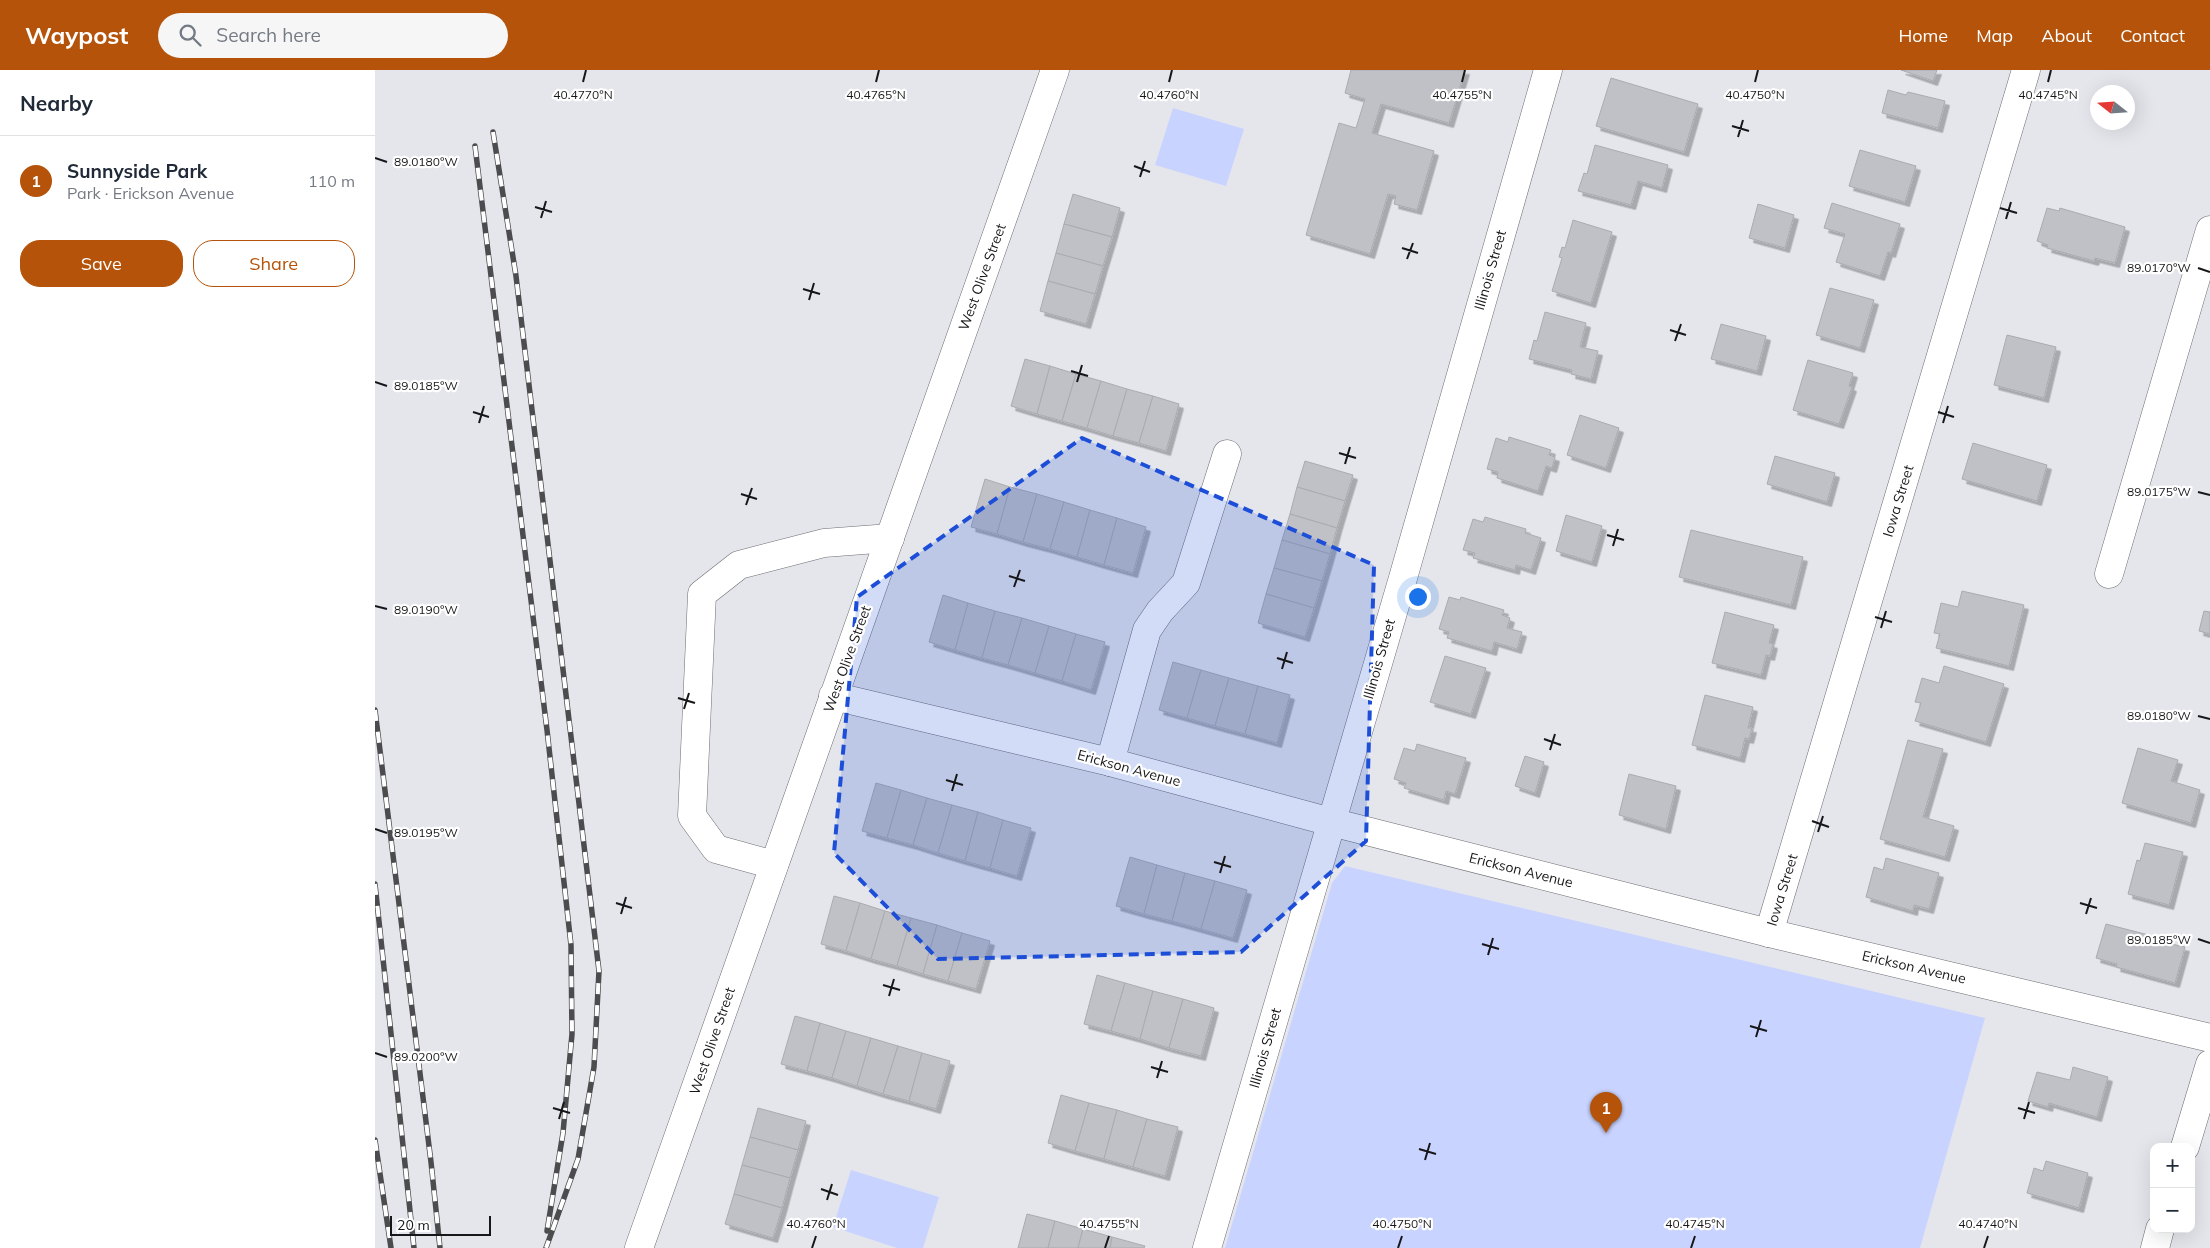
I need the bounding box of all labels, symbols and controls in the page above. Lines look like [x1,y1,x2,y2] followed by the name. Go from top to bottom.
[158,13,508,58] search box
[25,20,128,50] text: Waypost
[176,21,204,49] icon: search
[216,23,321,47] text: Search here
[1898,24,1948,47] text: Home
[1976,24,2013,47] text: Map
[2041,24,2092,47] text: About
[2120,24,2185,47] text: Contact
[2090,85,2135,130] north arrow
[553,87,613,102] text: 40.4770°N
[846,87,906,102] text: 40.4765°N
[1139,87,1199,102] text: 40.4760°N
[1432,87,1492,102] text: 40.4755°N
[1725,87,1785,102] text: 40.4750°N
[2018,87,2078,102] text: 40.4745°N
[20,90,93,116] text: Nearby
[394,154,458,169] text: 89.0180°W
[67,159,207,183] text: Sunnyside Park
[31,171,41,191] text: 1
[308,171,355,191] text: 110 m
[67,183,234,203] text: Park · Erickson Avenue
[954,221,1010,333] street label: West Olive Street
[1470,228,1510,312] street label: Illinois Street
[20,240,183,287] button: Save
[193,240,355,287] button: Share
[2127,260,2191,275] text: 89.0170°W
[394,378,458,393] text: 89.0185°W
[1879,463,1917,539] street label: Iowa Street
[2127,484,2191,499] text: 89.0175°W
[1405,584,1431,610] your location
[394,602,458,617] text: 89.0190°W
[819,603,875,715] street label: West Olive Street
[1359,617,1399,701] street label: Illinois Street
[2127,708,2191,723] text: 89.0180°W
[1075,746,1183,790] street label: Erickson Avenue
[394,825,458,840] text: 89.0195°W
[1467,848,1575,892] street label: Erickson Avenue
[1763,852,1801,928] street label: Iowa Street
[2127,932,2191,947] text: 89.0185°W
[1860,946,1968,988] street label: Erickson Avenue
[685,985,739,1097] street label: West Olive Street
[1245,1006,1285,1090] street label: Illinois Street
[394,1049,458,1064] text: 89.0200°W
[1590,1092,1622,1133] pin: 1
[2150,1143,2195,1233] map controls
[2150,1143,2195,1188] button: +
[2150,1188,2195,1233] button: −
[390,1213,491,1236] scale bar
[397,1216,430,1234] text: 20 m
[786,1216,846,1231] text: 40.4760°N
[1079,1216,1139,1231] text: 40.4755°N
[1372,1216,1432,1231] text: 40.4750°N
[1665,1216,1725,1231] text: 40.4745°N
[1958,1216,2018,1231] text: 40.4740°N

